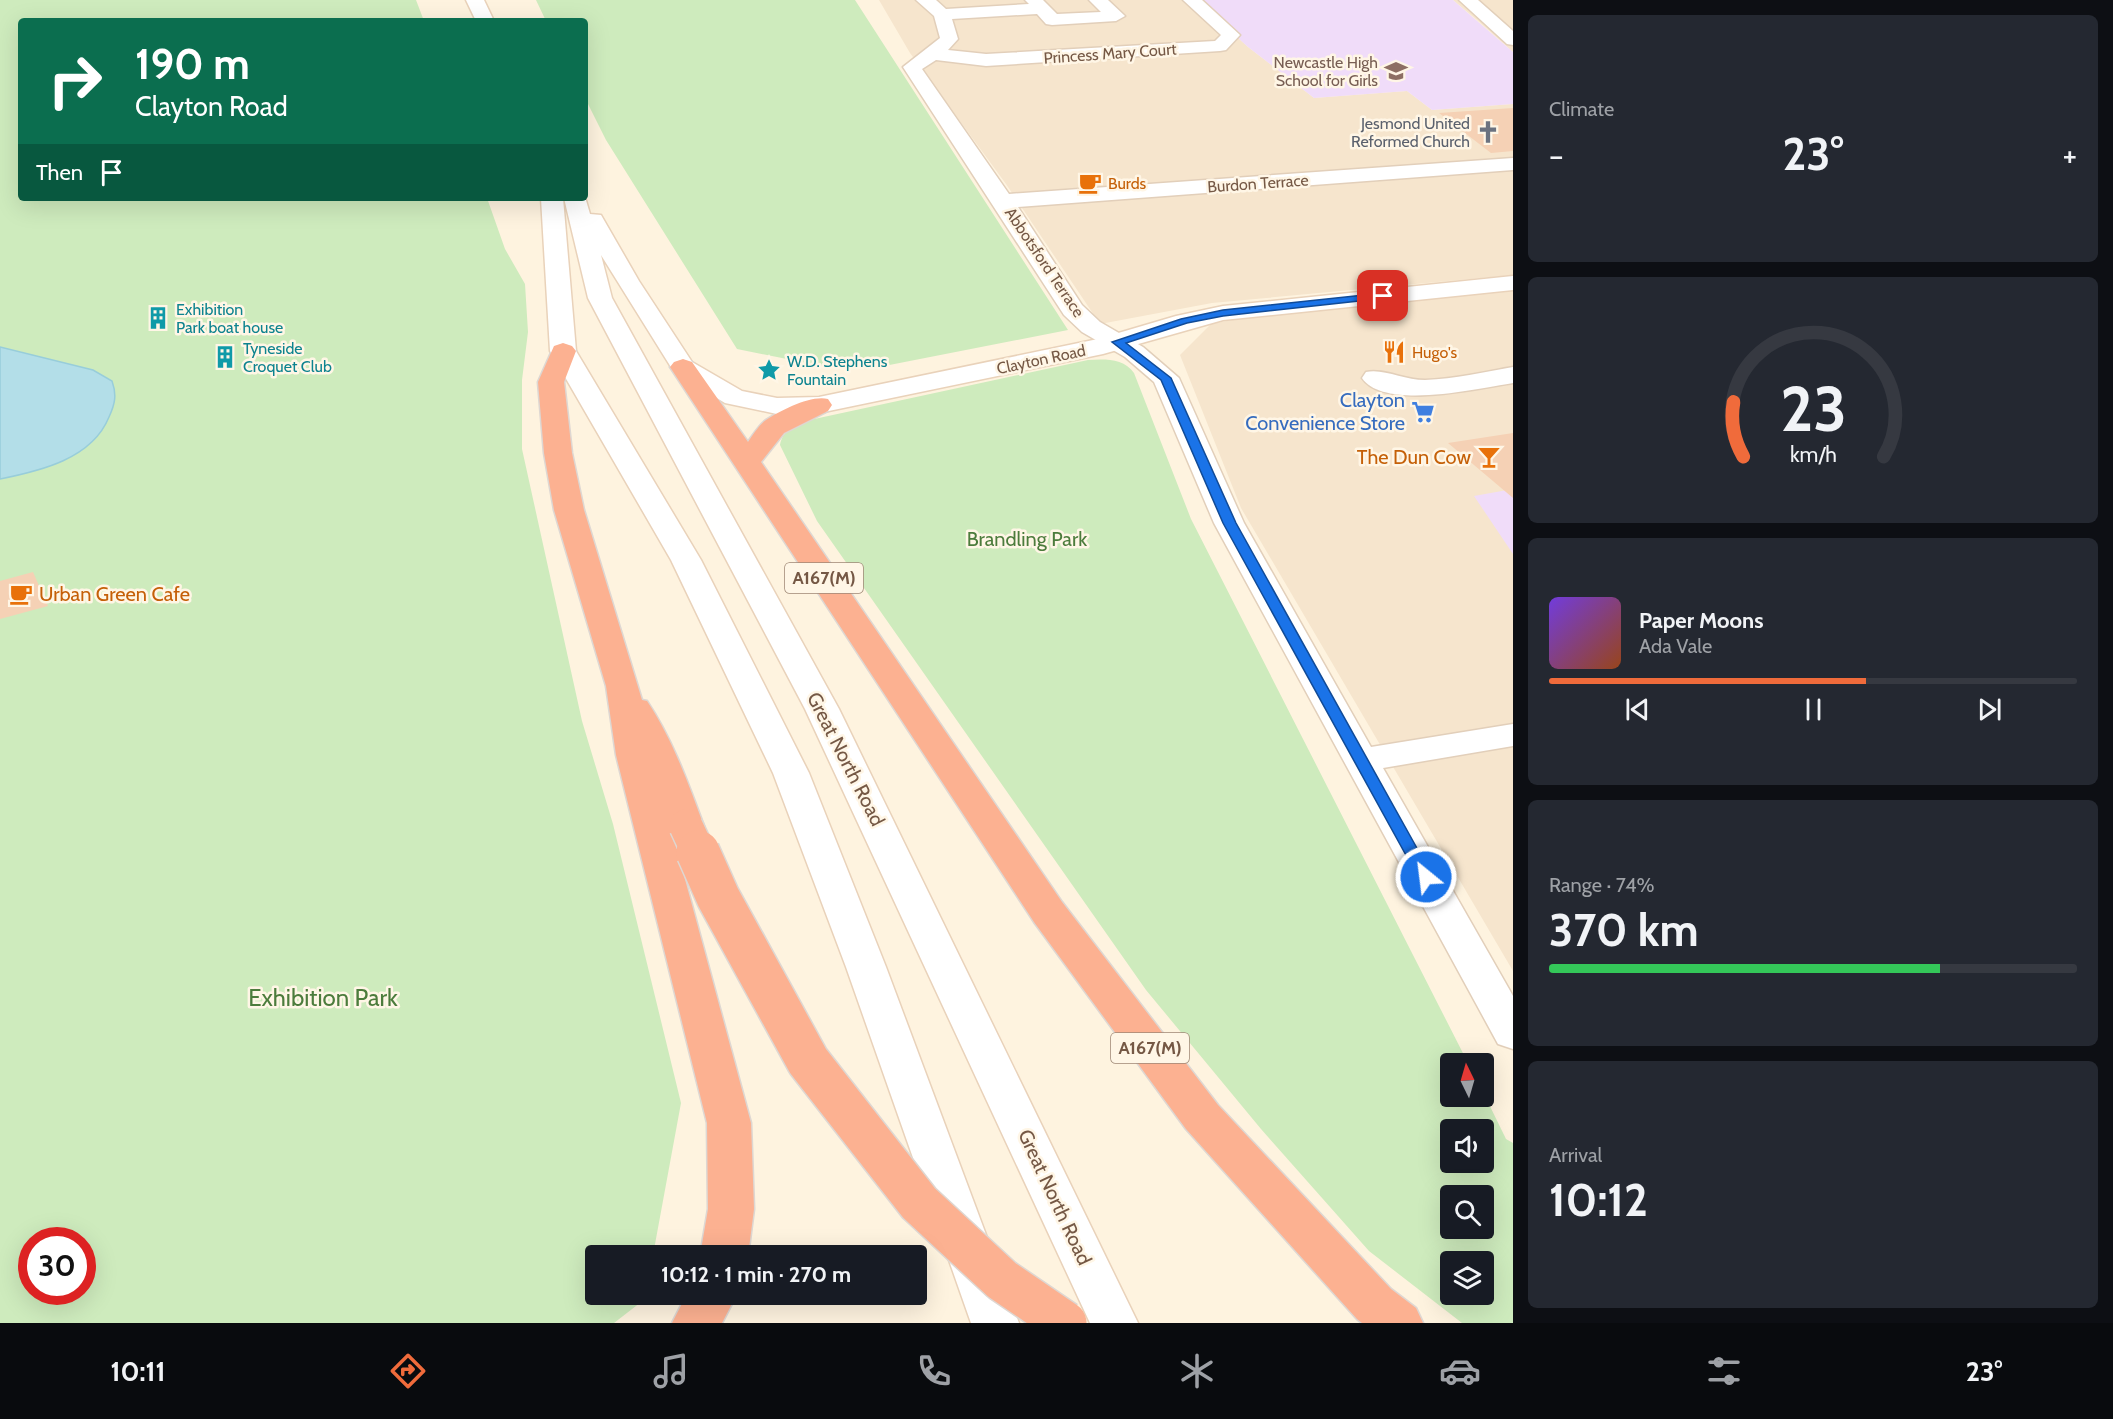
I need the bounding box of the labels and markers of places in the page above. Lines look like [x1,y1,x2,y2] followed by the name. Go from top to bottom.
[1274,53,1378,90] place label: Newcastle High School for Girls
[1383,58,1409,84] school or university icon: Newcastle High School for Girls
[1351,114,1470,151] place label: Jesmond United Reformed Church
[1475,119,1501,145] church icon: Jesmond United Reformed Church
[1077,170,1103,196] cafe icon: Burds
[1108,174,1147,193] place label: Burds
[1357,270,1408,321] pin
[176,300,283,337] place label: Exhibition Park boat house
[145,305,171,331] building icon: Exhibition Park boat house
[243,339,332,376] place label: Tyneside Croquet Club
[1381,339,1407,365] restaurant icon: Hugo's
[1412,343,1458,362] place label: Hugo's
[212,344,238,370] building icon: Tyneside Croquet Club
[787,352,888,389] place label: W.D. Stephens Fountain
[756,357,782,383] place icon: W.D. Stephens Fountain
[1245,388,1405,435] place label: Clayton Convenience Store
[1410,399,1436,425] supermarket icon: Clayton Convenience Store
[1476,444,1502,470] bar icon: The Dun Cow
[1357,445,1471,469] place label: The Dun Cow
[8,581,34,607] cafe icon: Urban Green Cafe
[39,582,190,606] place label: Urban Green Cafe

